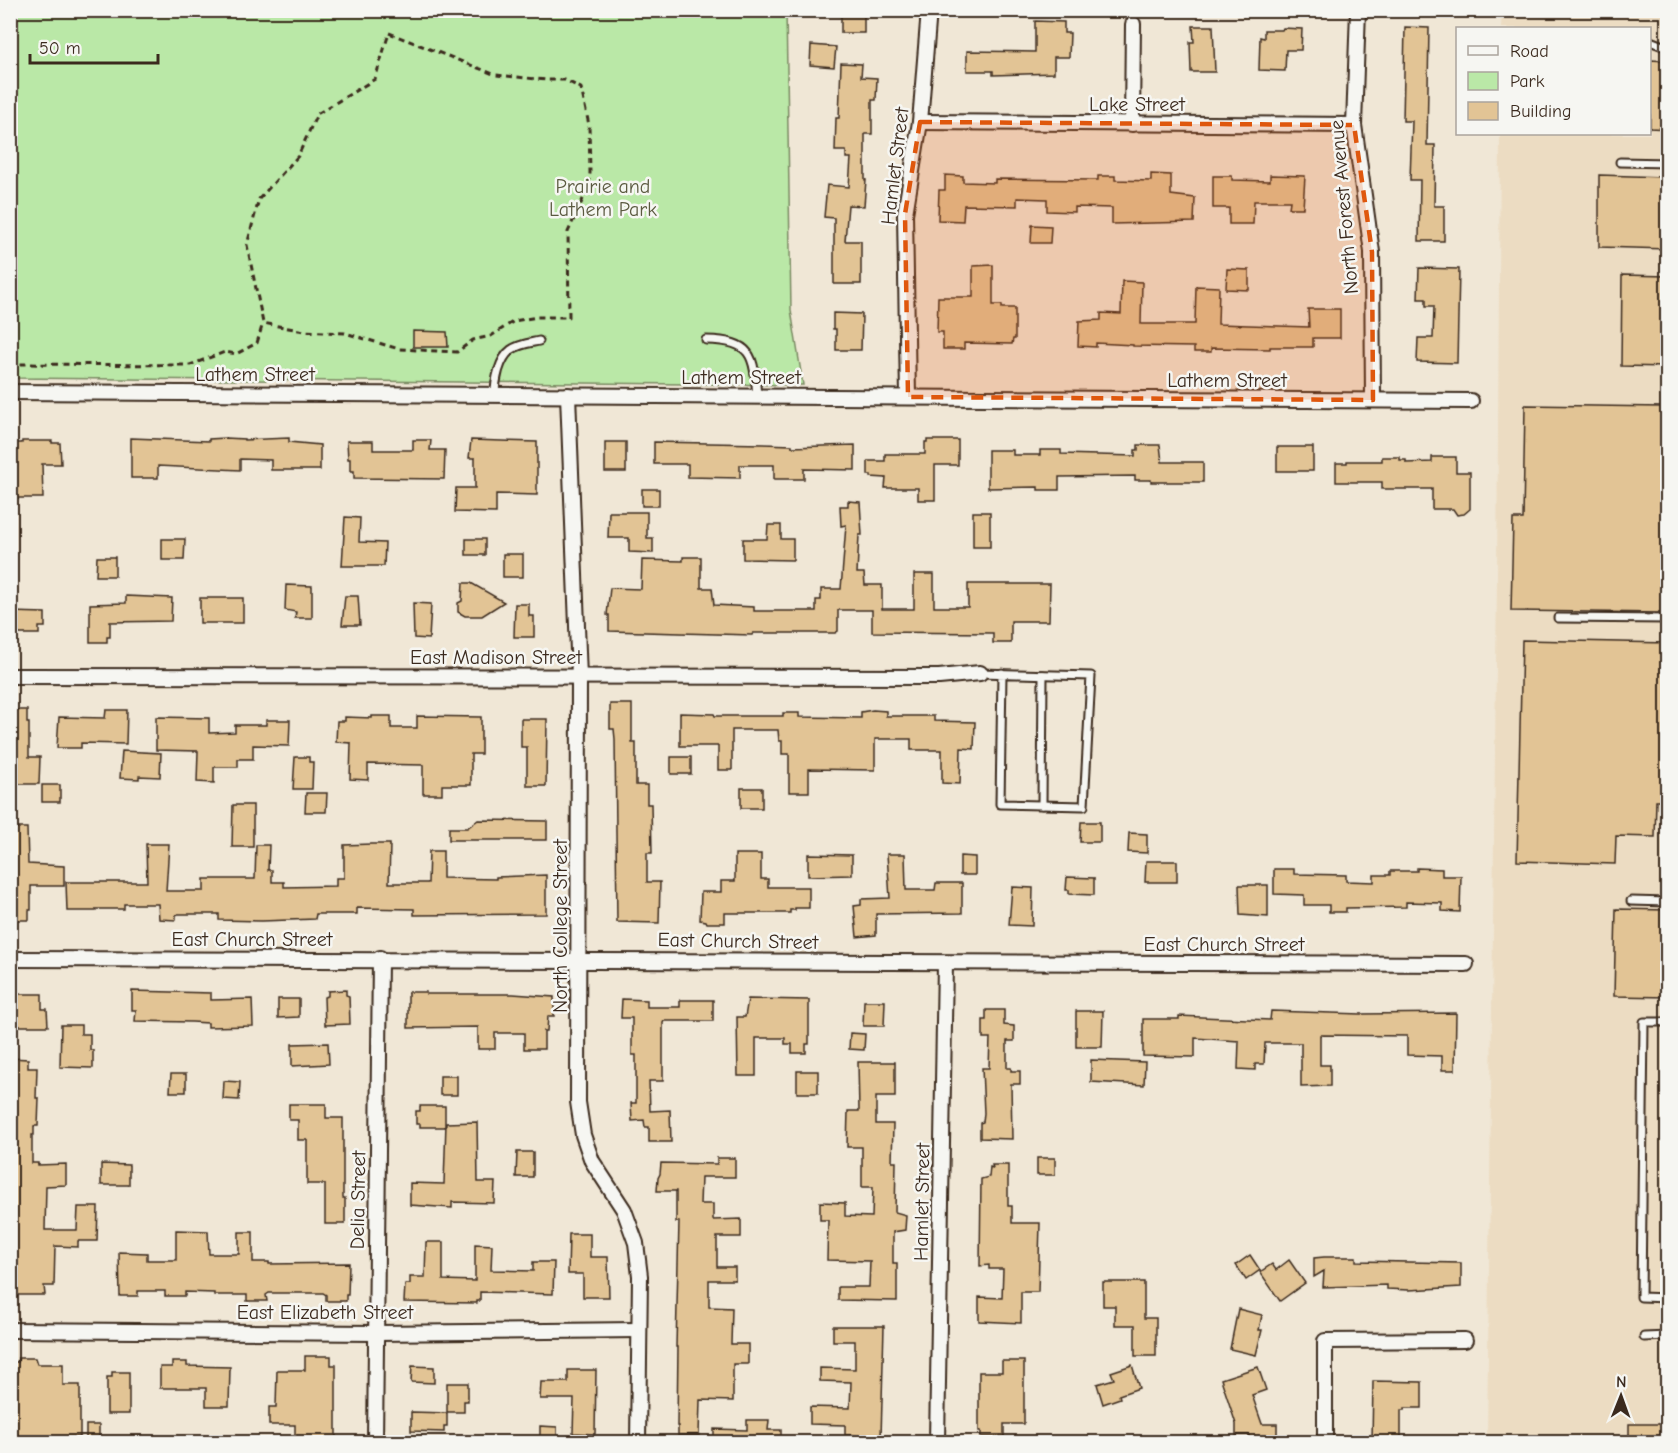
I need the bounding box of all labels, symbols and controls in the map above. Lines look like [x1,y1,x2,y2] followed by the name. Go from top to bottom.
[30,27,158,65] scale bar
[1456,27,1651,135] legend
[39,38,81,59] text: 50 m
[1510,41,1549,62] text: Road
[1510,71,1545,92] text: Park
[1089,93,1186,116] street label: Lake Street
[1510,101,1572,122] text: Building
[876,105,914,226] street label: Hamlet Street
[1325,119,1363,295] street label: North Forest Avenue
[549,175,657,221] park label: Prairie and Lathem Park
[195,363,316,386] street label: Lathem Street
[681,366,802,389] street label: Lathem Street
[1167,369,1288,392] street label: Lathem Street
[410,646,583,669] street label: East Madison Street
[549,838,572,1013] street label: North College Street
[172,928,334,951] street label: East Church Street
[657,928,820,954] street label: East Church Street
[1144,933,1306,956] street label: East Church Street
[909,1141,935,1261] street label: Hamlet Street
[346,1149,370,1249] street label: Delia Street
[237,1301,415,1324] street label: East Elizabeth Street
[1591,1366,1651,1426] north arrow
[1616,1373,1627,1391] text: N

